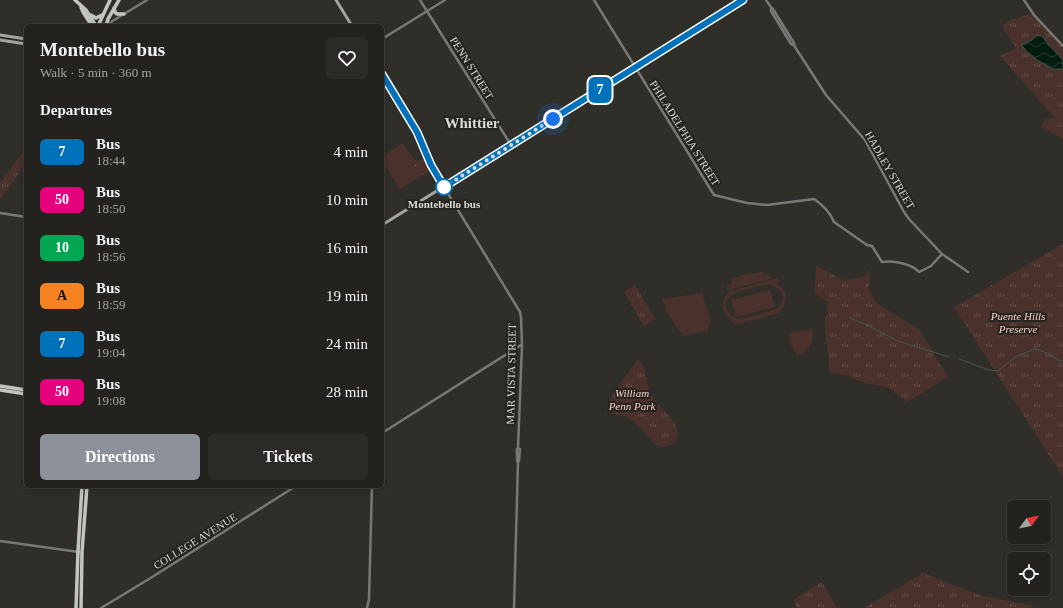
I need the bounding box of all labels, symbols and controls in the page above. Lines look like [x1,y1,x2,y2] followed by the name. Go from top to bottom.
[448,34,496,102] street label: PENN STREET
[326,37,368,79] button: heart
[40,39,165,60] text: Montebello bus
[40,65,152,80] text: Walk · 5 min · 360 m
[587,77,613,103] line badge: 7
[648,78,723,188] street label: PHILADELPHIA STREET
[597,82,604,97] text: 7
[40,102,112,118] text: Departures
[543,109,563,129] your location
[445,115,500,131] district label: Whittier
[863,129,917,211] street label: HADLEY STREET
[96,136,120,152] text: Bus
[59,144,66,159] text: 7
[333,144,368,160] text: 4 min
[96,153,126,168] text: 18:44
[435,178,453,196] marker: Montebello bus
[96,184,120,200] text: Bus
[55,192,69,207] text: 50
[326,192,368,208] text: 10 min
[408,198,481,210] place label: Montebello bus
[96,201,126,216] text: 18:50
[96,232,120,248] text: Bus
[55,240,69,255] text: 10
[326,240,368,256] text: 16 min
[96,249,126,264] text: 18:56
[96,280,120,296] text: Bus
[57,288,67,303] text: A
[326,288,368,304] text: 19 min
[96,297,126,312] text: 18:59
[990,310,1045,335] park label: Puente Hills Preserve
[504,323,518,425] street label: MAR VISTA STREET
[96,328,120,344] text: Bus
[59,336,66,351] text: 7
[326,336,368,352] text: 24 min
[96,345,126,360] text: 19:04
[96,376,120,392] text: Bus
[55,384,69,399] text: 50
[326,384,368,400] text: 28 min
[608,387,656,412] park label: William Penn Park
[96,393,126,408] text: 19:08
[40,434,200,480] button: Directions
[208,434,368,480] button: Tickets
[1007,500,1051,544] north arrow
[1007,500,1051,596] map controls
[151,510,239,572] street label: COLLEGE AVENUE
[1007,552,1051,596] button: locate

